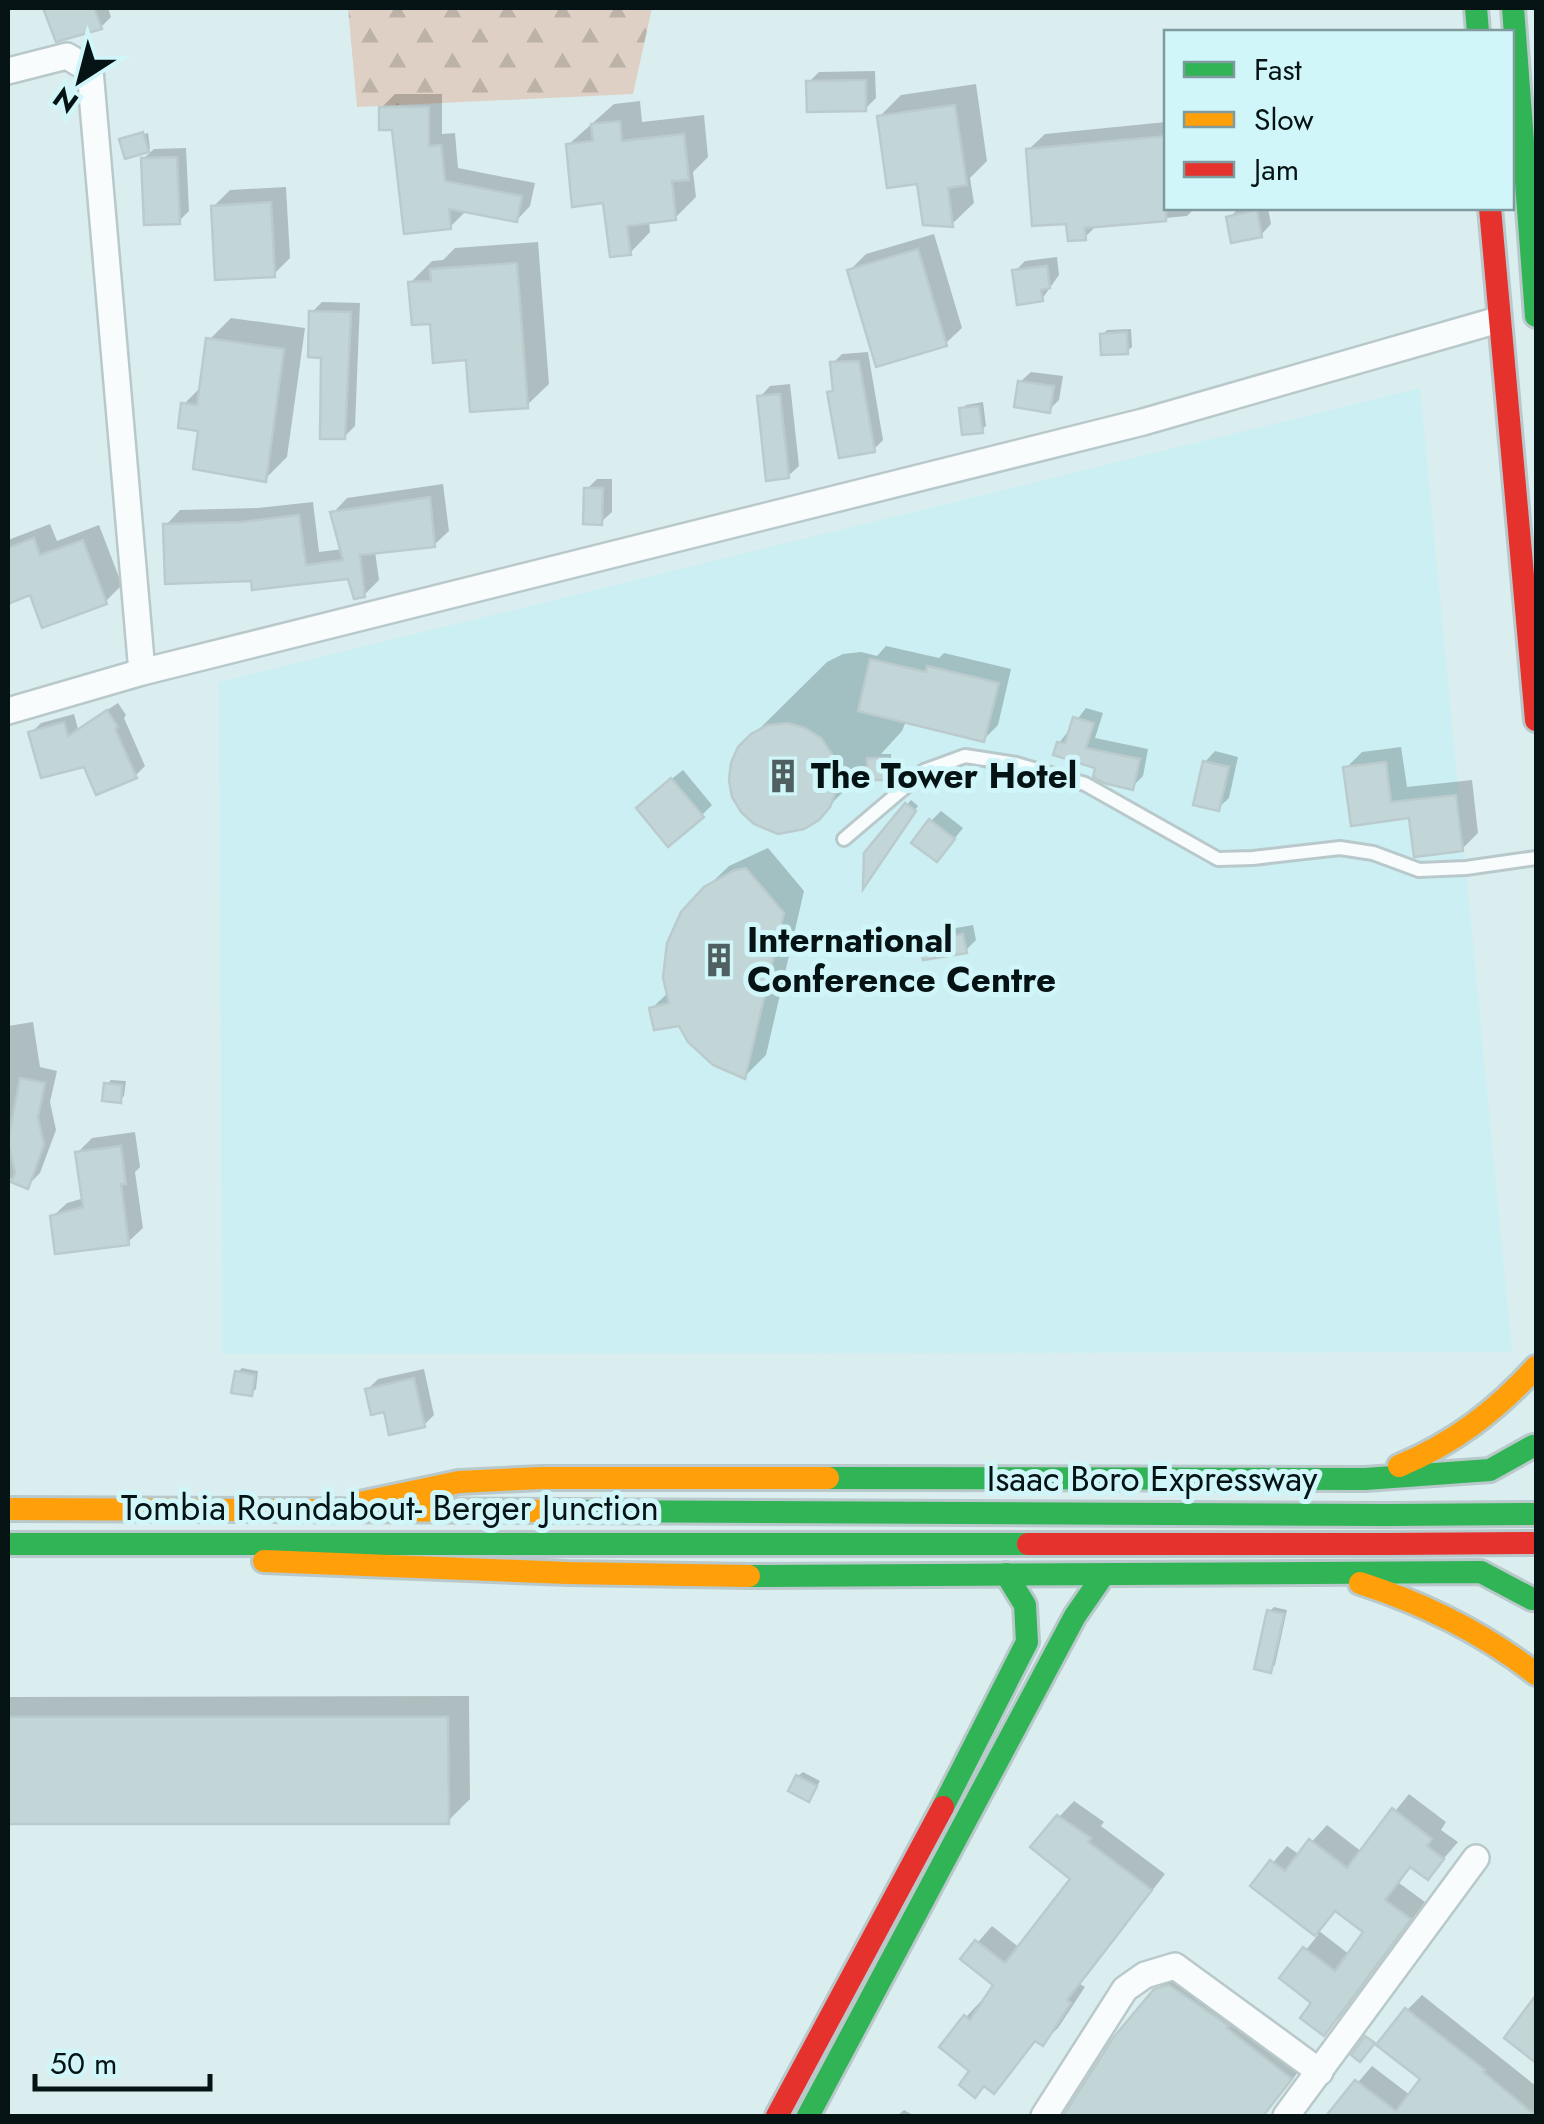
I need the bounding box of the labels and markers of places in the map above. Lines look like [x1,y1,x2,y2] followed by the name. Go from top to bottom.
[811,751,1077,801] place label: The Tower Hotel
[764,757,802,795] building icon: The Tower Hotel
[747,915,1056,1005] place label: International Conference Centre
[700,941,738,979] building icon: International Conference Centre

